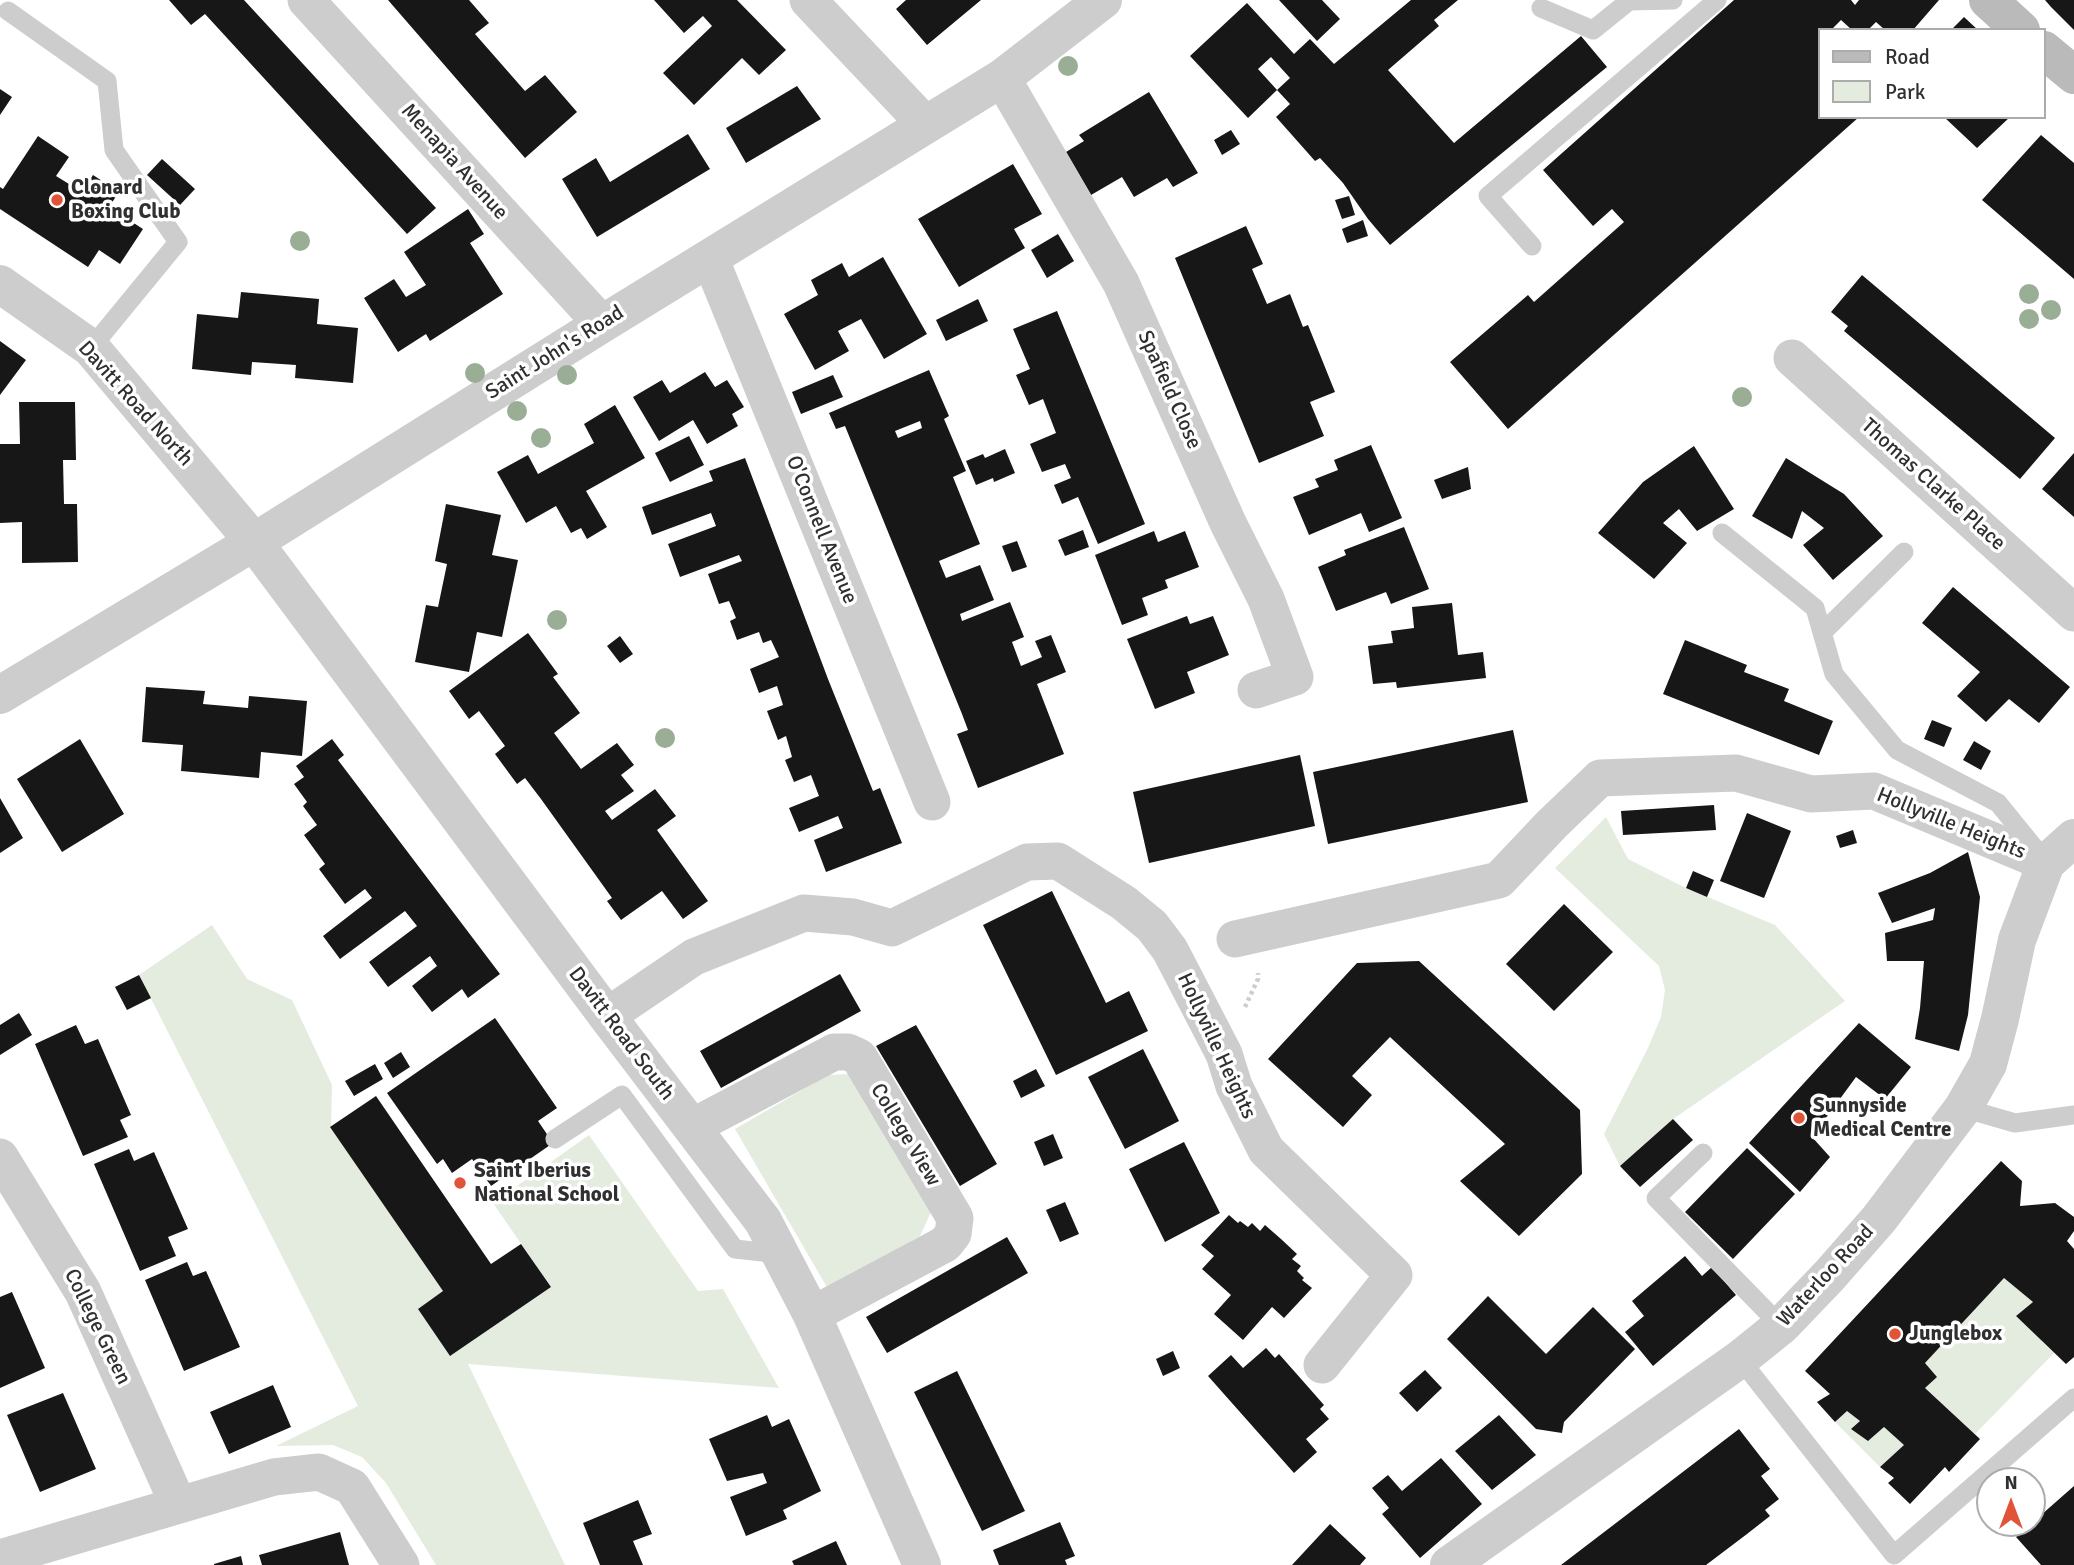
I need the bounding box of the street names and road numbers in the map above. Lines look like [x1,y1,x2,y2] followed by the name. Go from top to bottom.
[395,99,513,225] street label: Menapia Avenue
[481,301,629,405] street label: Saint John's Road
[1132,327,1206,453] street label: Spafield Close
[72,336,198,472] street label: Davitt Road North
[1856,414,2010,556] street label: Thomas Clarke Place
[780,452,862,608] street label: O'Connell Avenue
[1873,783,2029,865] street label: Hollyville Heights
[563,962,679,1106] street label: Davitt Road South
[1171,969,1261,1123] street label: Hollyville Heights
[865,1079,945,1191] street label: College View
[1772,1220,1880,1332] street label: Waterloo Road
[58,1265,136,1389] street label: College Green

